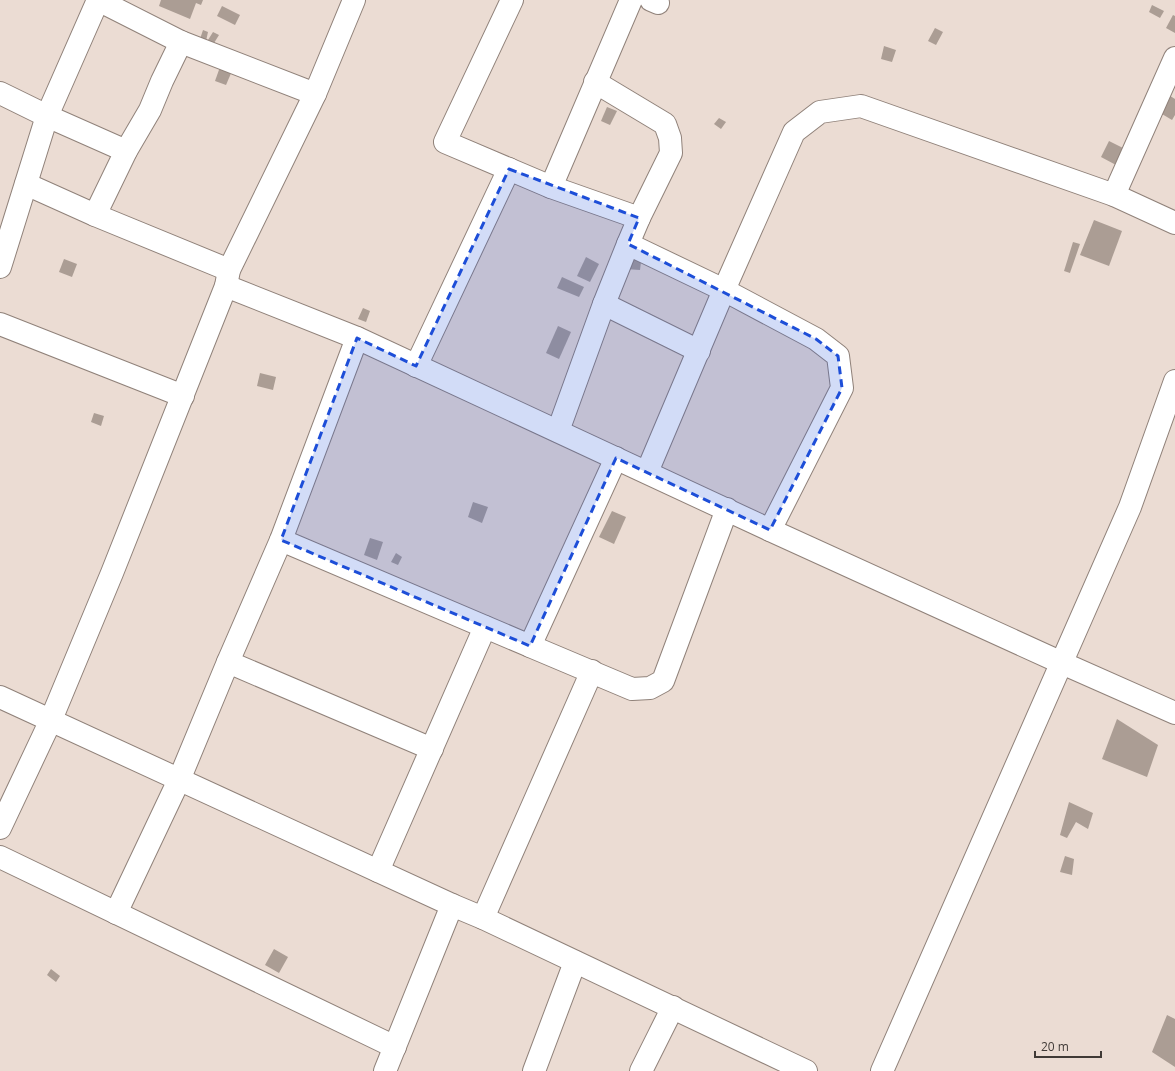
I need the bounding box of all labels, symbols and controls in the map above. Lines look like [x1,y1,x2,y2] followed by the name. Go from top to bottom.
[1035,1033,1101,1059] scale bar
[1041,1038,1069,1055] text: 20 m

